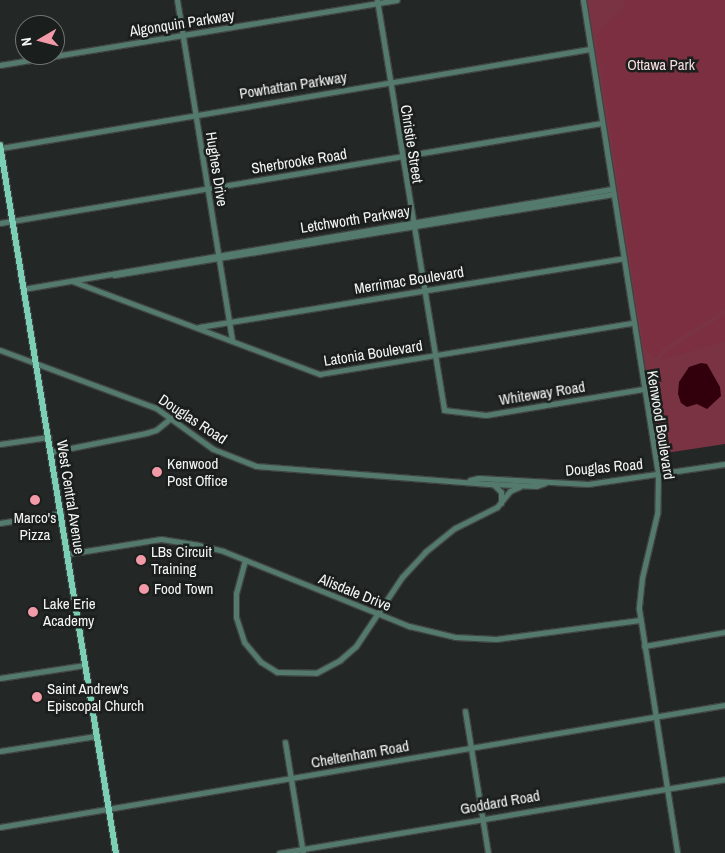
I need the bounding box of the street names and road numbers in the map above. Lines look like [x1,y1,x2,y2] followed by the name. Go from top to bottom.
[128,6,236,40] street label: Algonquin Parkway
[238,68,348,102] street label: Powhattan Parkway
[397,103,427,185] street label: Christie Street
[202,130,232,208] street label: Hughes Drive
[250,145,348,177] street label: Sherbrooke Road
[299,201,411,237] street label: Letchworth Parkway
[353,262,465,298] street label: Merrimac Boulevard
[322,336,424,370] street label: Latonia Boulevard
[644,369,678,481] street label: Kenwood Boulevard
[498,377,586,409] street label: Whiteway Road
[155,390,231,448] street label: Douglas Road
[53,438,89,556] street label: West Central Avenue
[564,455,644,479] street label: Douglas Road
[316,569,394,615] street label: Alisdale Drive
[310,737,410,771] street label: Cheltenham Road
[459,786,541,818] street label: Goddard Road

